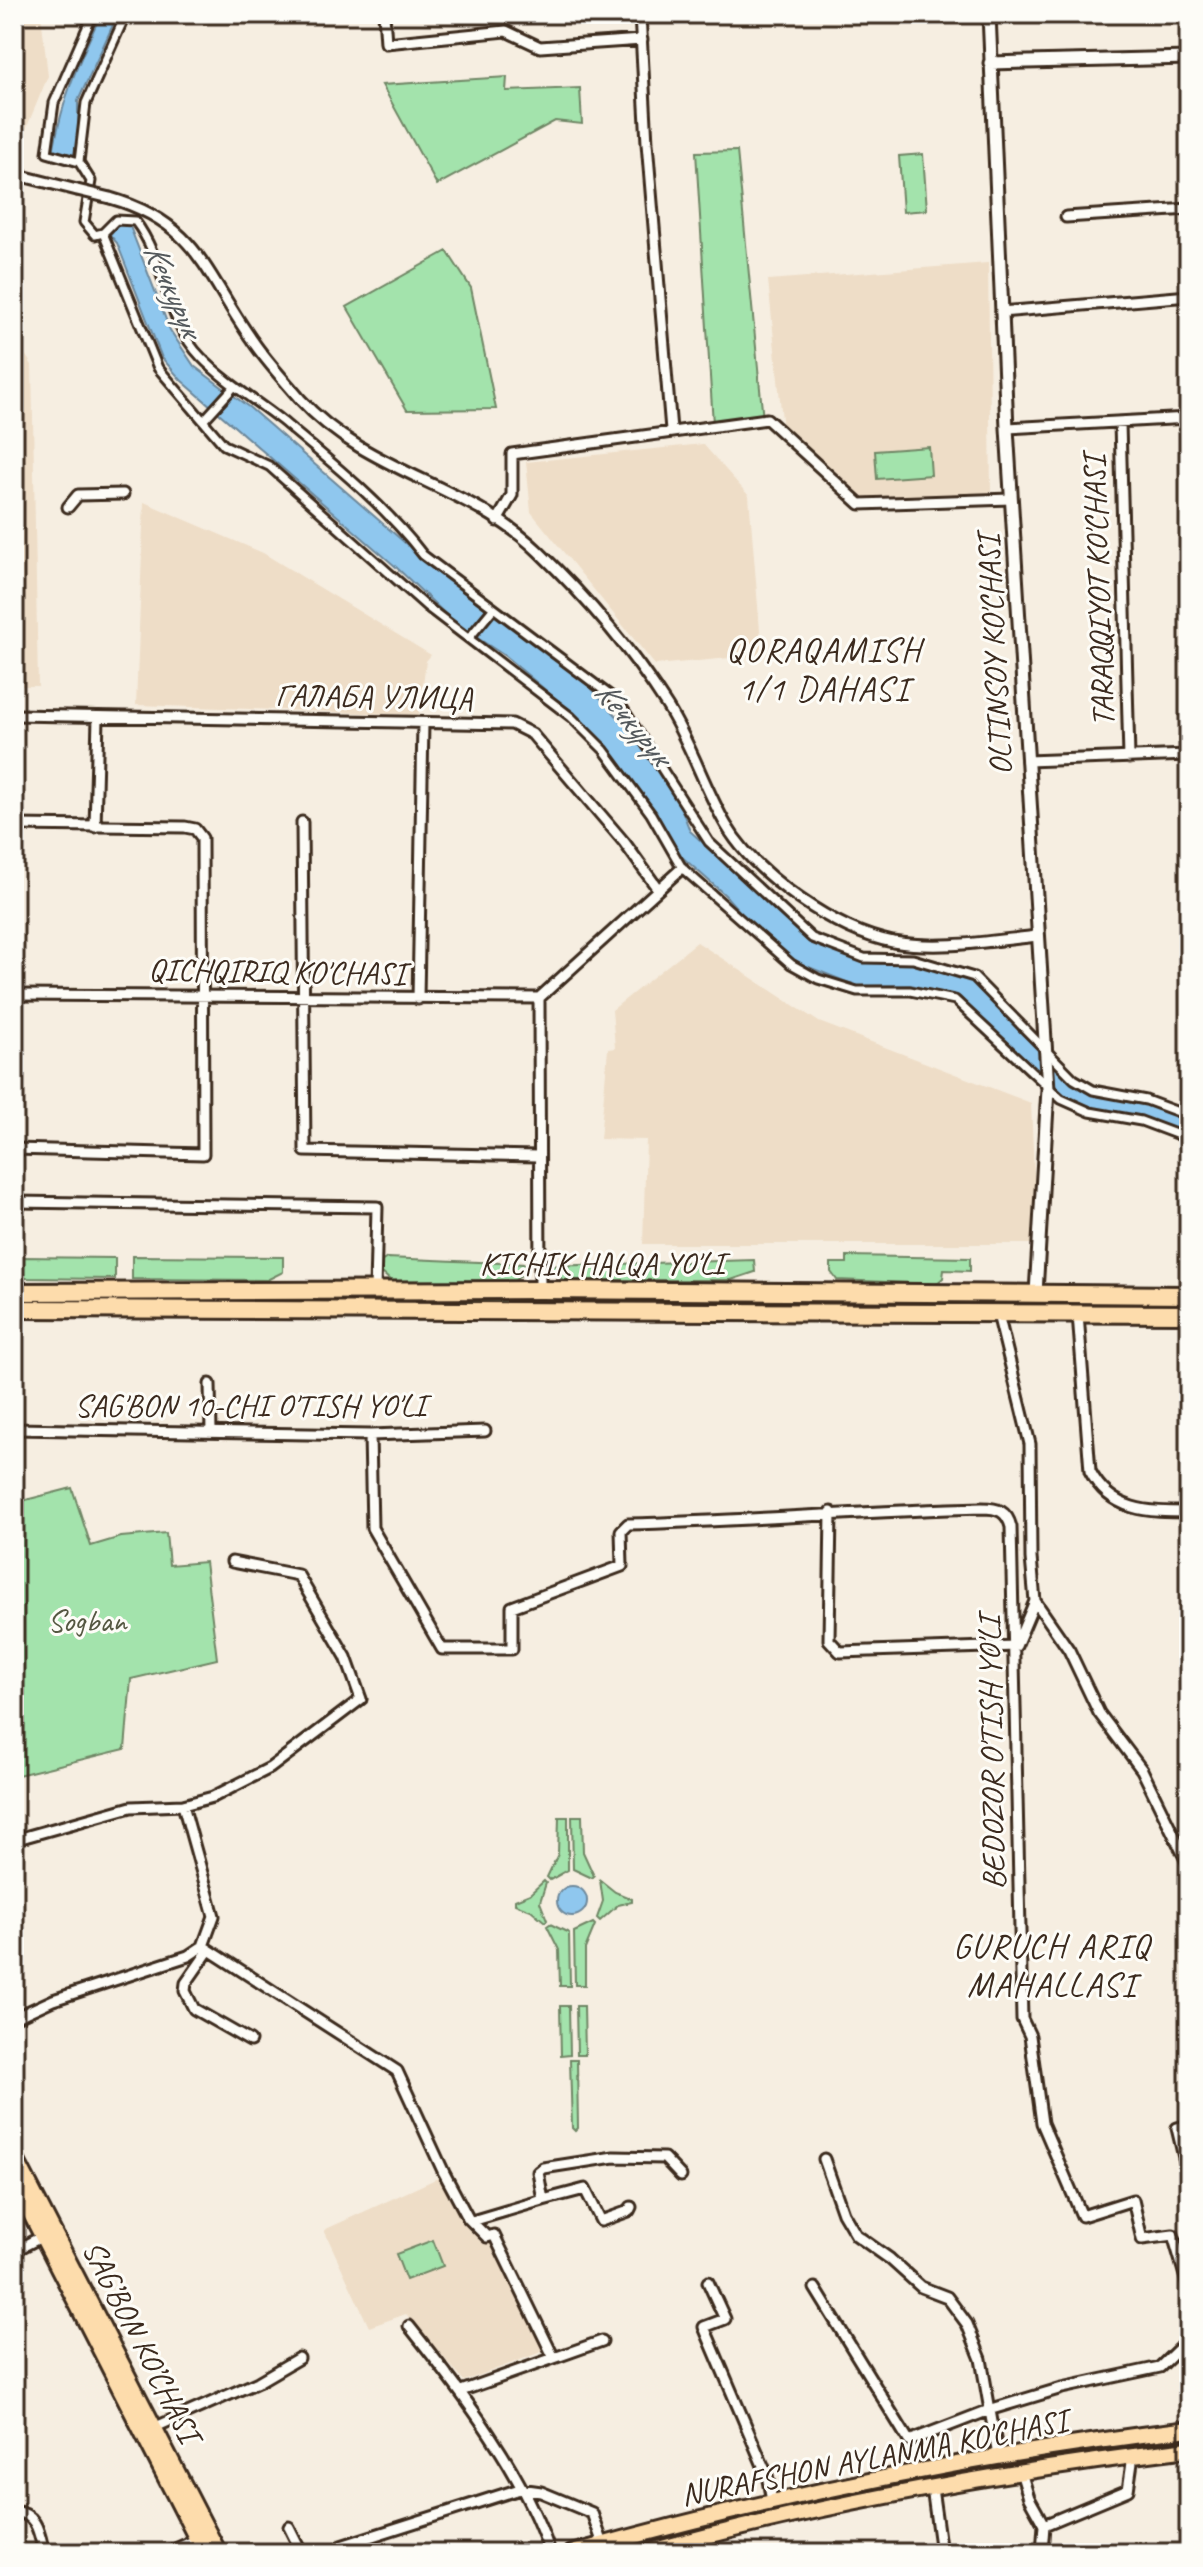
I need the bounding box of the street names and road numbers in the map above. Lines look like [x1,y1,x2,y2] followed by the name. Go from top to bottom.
[1073,449,1124,727] street label: TARAQQIYOT KO'CHASI
[967,528,1021,776] street label: OLTINSOY KO'CHASI
[275,674,474,719] street label: ГАЛАБА УЛИЦА
[148,949,412,994] street label: QICHQIRIQ KO'CHASI
[480,1243,731,1284] street label: KICHIK HALQA YO'LI
[75,1385,433,1426] street label: SAG'BON 10-CHI O'TISH YO'LI
[968,1609,1014,1890] street label: BEDOZOR O'TISH YO'LI
[73,2233,213,2455] street label: SAG’BON KO’CHASI
[677,2399,1077,2515] street label: NURAFSHON AYLANMA KO'CHASI

